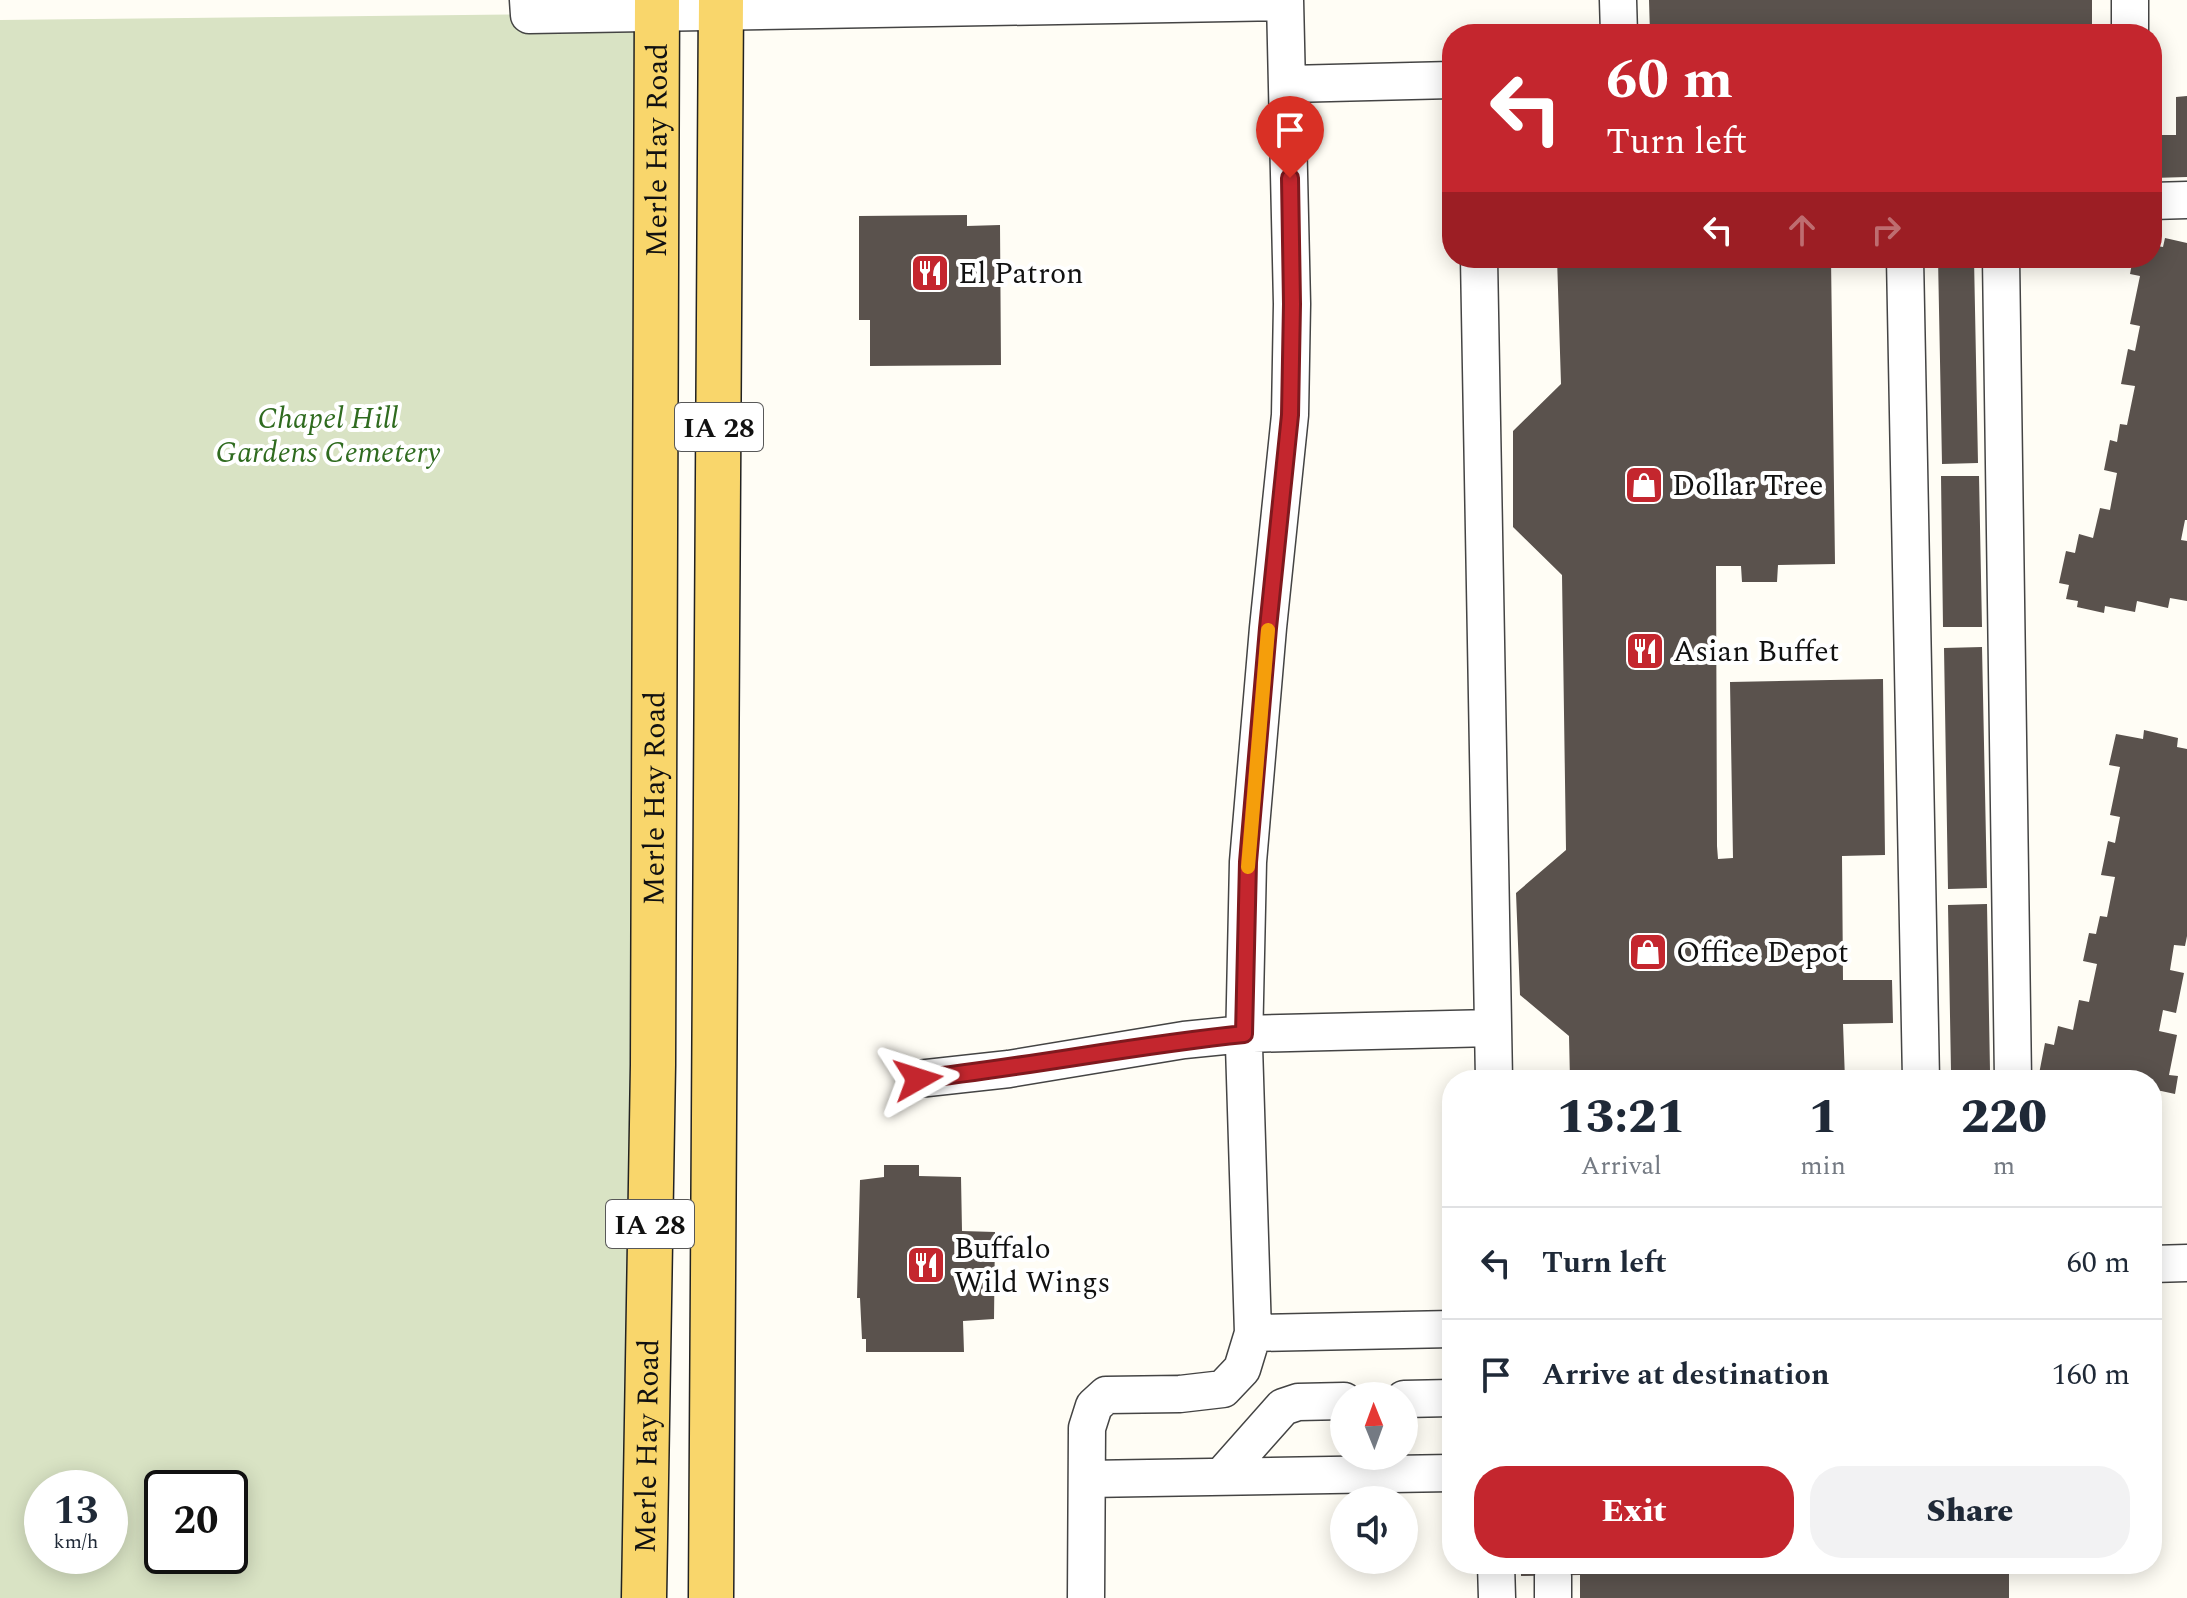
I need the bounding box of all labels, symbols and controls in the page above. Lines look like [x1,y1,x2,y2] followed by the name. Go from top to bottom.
[1606,38,1733,123] text: 60 m
[634,43,681,257] street label: Merle Hay Road
[1474,56,1578,160] icon: left
[1256,96,1324,178] pin
[1268,108,1312,152] icon: arrive
[1606,115,1747,170] text: Turn left
[1696,208,1740,252] icon: left
[1780,208,1824,252] icon: ahead
[1864,208,1908,252] icon: right
[958,251,1084,297] place label: El Patron
[909,252,951,294] restaurant icon: El Patron
[216,396,441,476] park label: Chapel Hill Gardens Cemetery
[675,403,763,451] road number: IA 28
[1672,463,1823,509] place label: Dollar Tree
[1623,464,1665,506] shop icon: Dollar Tree
[1673,629,1839,675] place label: Asian Buffet
[1624,630,1666,672] restaurant icon: Asian Buffet
[632,691,678,905] street label: Merle Hay Road
[1676,930,1849,976] place label: Office Depot
[1627,931,1669,973] shop icon: Office Depot
[876,1037,960,1121] position arrow
[1557,1081,1686,1154] text: 13:21
[1809,1081,1838,1154] text: 1
[1961,1081,2047,1154] text: 220
[1581,1146,1662,1186] text: Arrival
[1800,1146,1846,1186] text: min
[1993,1146,2015,1186] text: m
[606,1200,694,1248] road number: IA 28
[954,1226,1110,1306] place label: Buffalo Wild Wings
[1542,1240,1667,1286] text: Turn left
[2067,1240,2130,1286] text: 60 m
[1474,1241,1518,1285] icon: left
[905,1244,947,1286] restaurant icon: Buffalo Wild Wings
[623,1338,672,1554] street label: Merle Hay Road
[1542,1352,1829,1398] text: Arrive at destination
[2052,1352,2130,1398] text: 160 m
[1474,1353,1518,1397] icon: arrive
[1330,1382,1418,1470] north arrow
[1330,1382,1418,1574] map controls
[1474,1466,1794,1558] button: Exit
[1810,1466,2130,1558] button: Share
[144,1470,248,1574] speed limit sign: 20
[54,1481,98,1542] text: 13
[1330,1486,1418,1574] button: sound
[54,1527,99,1557] text: km/h

